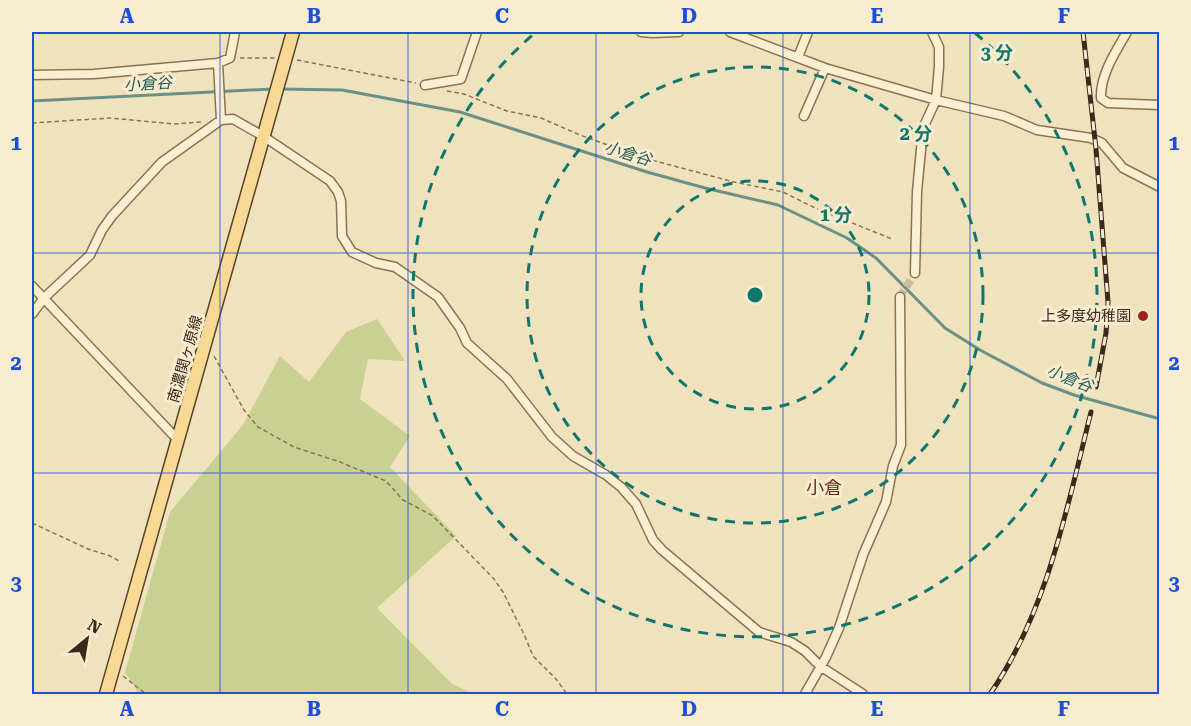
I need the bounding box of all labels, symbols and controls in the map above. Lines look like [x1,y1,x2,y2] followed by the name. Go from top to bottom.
[120,4,135,28] text: A
[307,4,321,28] text: B
[495,4,509,28] text: C
[681,4,697,28] text: D
[871,4,884,28] text: E
[1058,4,1070,28] text: F
[981,42,1013,63] text: 3 分
[124,73,174,94] water label: 小倉谷
[900,123,932,144] text: 2 分
[10,131,22,155] text: 1
[1168,131,1180,155] text: 1
[602,137,655,170] water label: 小倉谷
[820,204,852,225] text: 1 分
[745,285,765,305] centre of rings
[1041,307,1131,325] place label: 上多度幼稚園
[1136,309,1150,323] marker: 上多度幼稚園
[164,313,206,405] street label: 南濃関ヶ原線
[10,351,22,375] text: 2
[1168,351,1180,375] text: 2
[1044,361,1097,397] water label: 小倉谷
[806,477,842,498] district label: 小倉
[10,571,22,595] text: 3
[1168,571,1180,595] text: 3
[57,609,117,669] north arrow
[84,615,104,638] text: N
[120,697,135,721] text: A
[307,697,321,721] text: B
[495,697,509,721] text: C
[681,697,697,721] text: D
[871,697,884,721] text: E
[1058,697,1070,721] text: F

